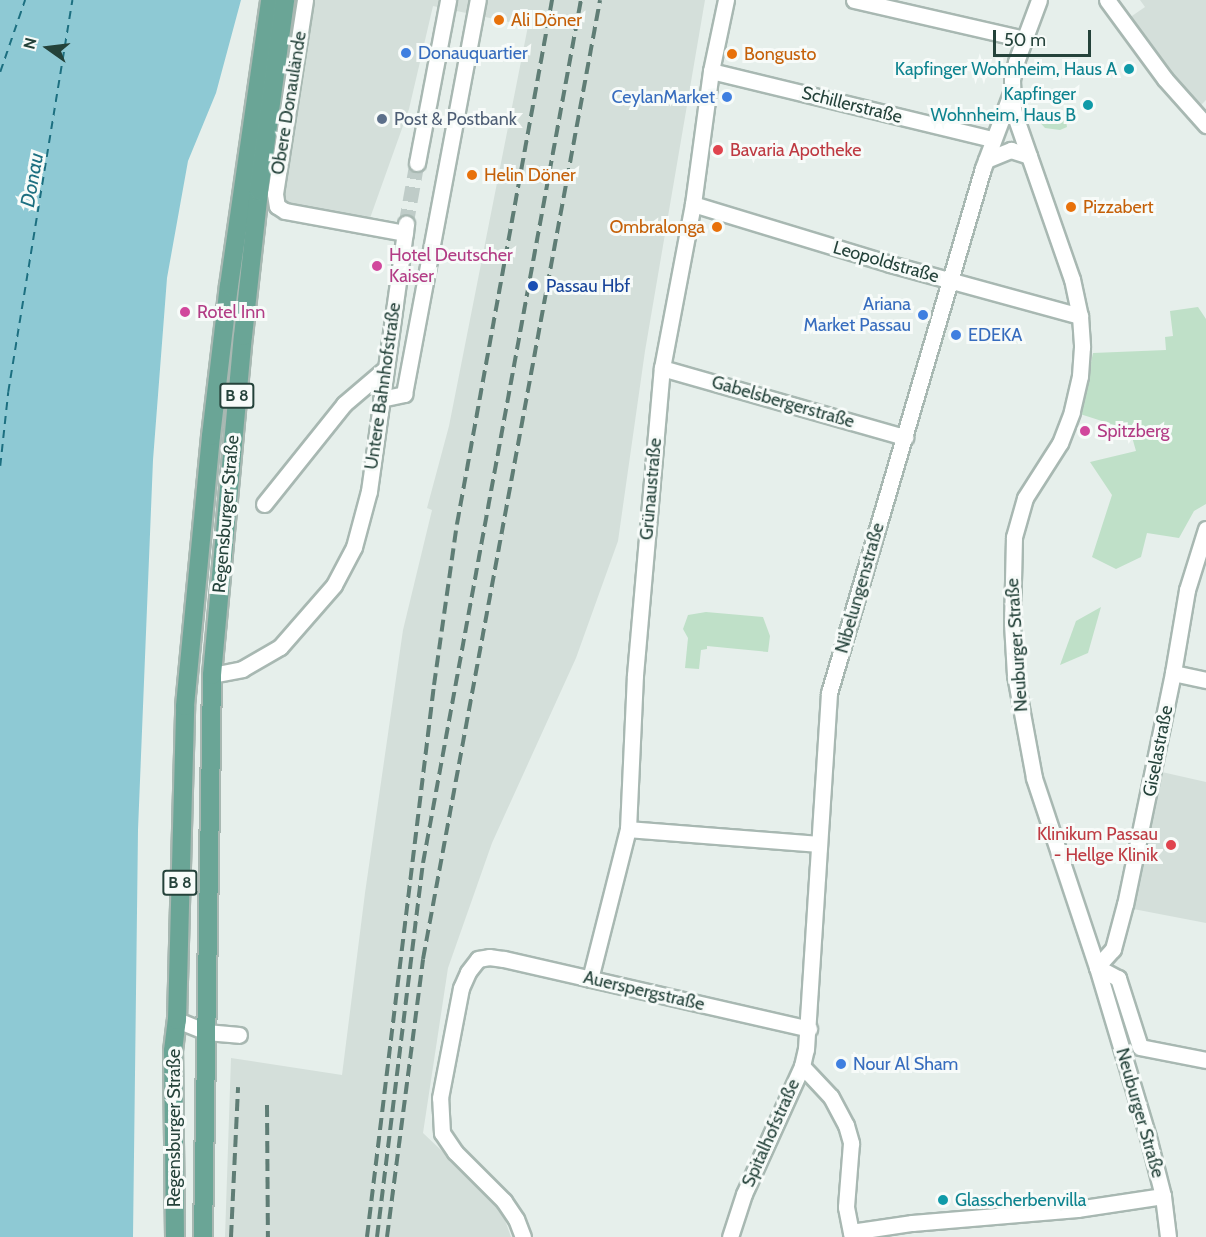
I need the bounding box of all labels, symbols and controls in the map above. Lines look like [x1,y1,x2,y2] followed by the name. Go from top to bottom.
[511,9,582,31] place label: Ali Döner
[492,13,506,27] marker: Ali Döner
[18,18,78,78] north arrow
[996,18,1094,56] scale bar
[1004,29,1046,51] text: 50 m
[267,30,311,176] street label: Obere Donaulände
[19,36,41,51] text: N
[418,42,528,64] place label: Donauquartier
[744,43,816,65] place label: Bongusto
[399,46,413,60] marker: Donauquartier
[725,47,739,61] marker: Bongusto
[895,58,1117,80] place label: Kapfinger Wohnheim, Haus A
[1122,62,1136,76] marker: Kapfinger Wohnheim, Haus A
[800,82,904,128] street label: Schillerstraße
[931,84,1076,127] place label: Kapfinger Wohnheim, Haus B
[611,86,715,108] place label: CeylanMarket
[720,90,734,104] marker: CeylanMarket
[1081,98,1095,112] marker: Kapfinger Wohnheim, Haus B
[394,108,517,130] place label: Post & Postbank
[375,112,389,126] marker: Post & Postbank
[730,139,861,161] place label: Bavaria Apotheke
[711,143,725,157] marker: Bavaria Apotheke
[15,151,49,209] water label: Donau
[484,164,576,186] place label: Helin Döner
[465,168,479,182] marker: Helin Döner
[1083,196,1154,218] place label: Pizzabert
[1064,200,1078,214] marker: Pizzabert
[610,216,705,238] place label: Ombralonga
[710,220,724,234] marker: Ombralonga
[831,237,941,287] street label: Leopoldstraße
[389,245,513,288] place label: Hotel Deutscher Kaiser
[370,259,384,273] marker: Hotel Deutscher Kaiser
[546,275,630,297] place label: Passau Hbf
[524,277,542,295] marker: Passau Hbf
[804,294,911,336] place label: Ariana Market Passau
[197,301,265,323] place label: Rotel Inn
[361,301,405,471] street label: Untere Bahnhofstraße
[178,305,192,319] marker: Rotel Inn
[916,308,930,322] marker: Ariana Market Passau
[968,324,1022,346] place label: EDEKA
[949,328,963,342] marker: EDEKA
[709,371,857,433] street label: Gabelsbergerstraße
[219,383,255,409] road number: B 8
[1097,420,1170,442] place label: Spitzberg
[1078,424,1092,438] marker: Spitzberg
[208,434,244,594] street label: Regensburger Straße
[636,437,666,541] street label: Grünaustraße
[831,520,889,656] street label: Nibelungenstraße
[1002,577,1032,713] street label: Neuburger Straße
[1139,703,1177,799] street label: Giselastraße
[1037,824,1158,866] place label: Klinikum Passau - Hellge Klinik
[1162,836,1180,854] marker: Klinikum Passau - Hellge Klinik
[162,870,198,896] road number: B 8
[581,967,707,1015] street label: Auerspergstraße
[1111,1046,1169,1180] street label: Neuburger Straße
[163,1049,185,1207] street label: Regensburger Straße
[853,1053,958,1075] place label: Nour Al Sham
[834,1057,848,1071] marker: Nour Al Sham
[738,1076,804,1190] street label: Spitalhofstraße
[955,1189,1086,1211] place label: Glasscherbenvilla
[936,1193,950,1207] marker: Glasscherbenvilla

